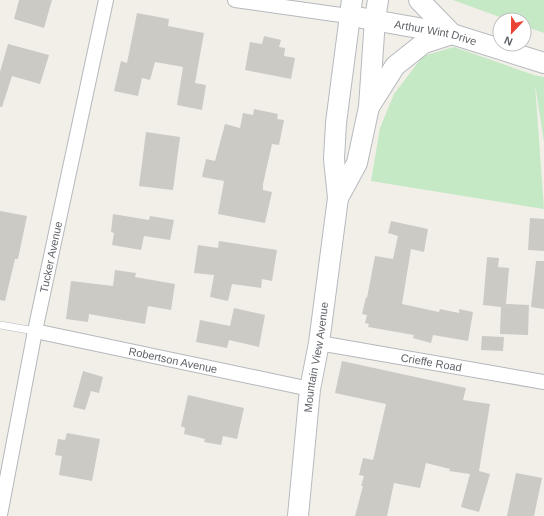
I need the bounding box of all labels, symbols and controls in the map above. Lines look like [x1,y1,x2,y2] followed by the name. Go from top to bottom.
[492,12,532,52] north arrow
[394,18,478,47] street label: Arthur Wint Drive
[502,34,514,48] text: N
[37,220,64,294] street label: Tucker Avenue
[302,301,330,413] street label: Mountain View Avenue
[127,345,218,375] street label: Robertson Avenue
[400,351,463,374] street label: Crieffe Road

